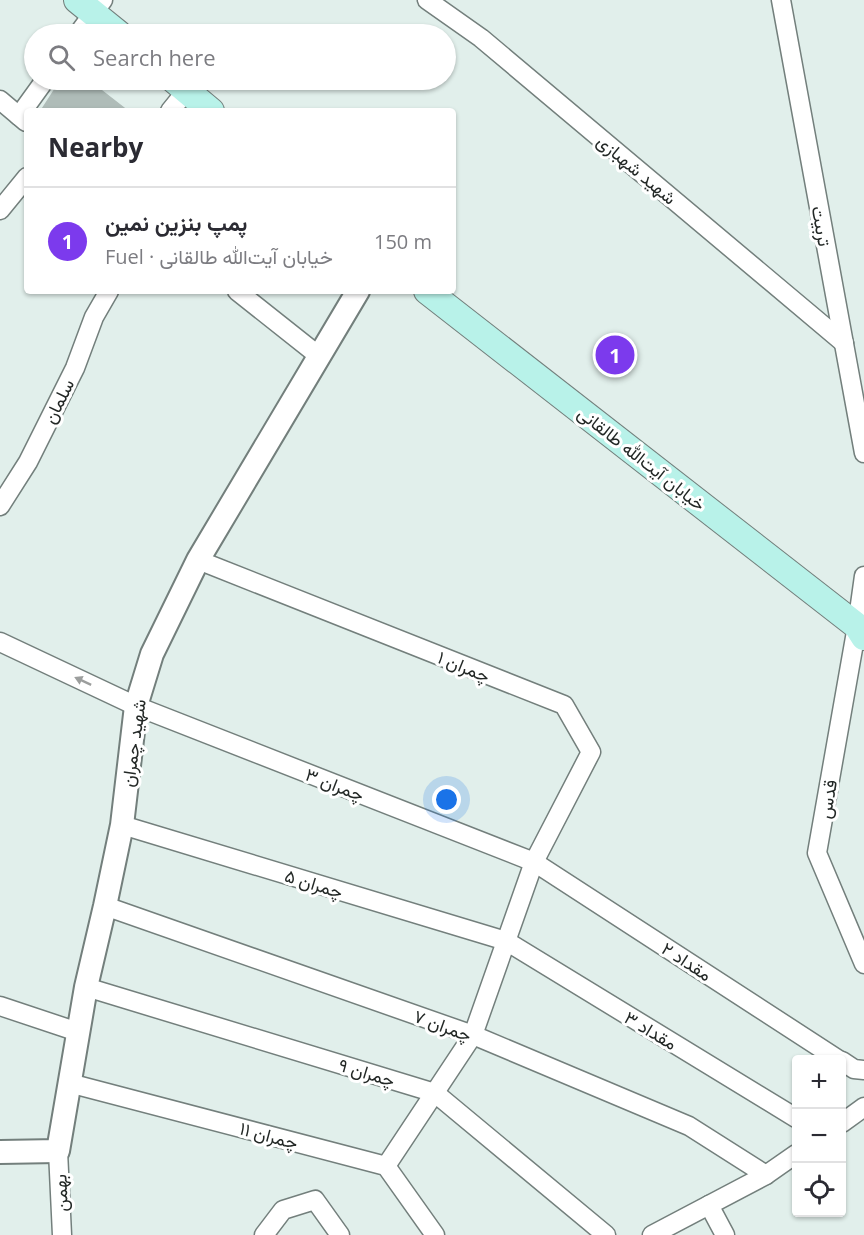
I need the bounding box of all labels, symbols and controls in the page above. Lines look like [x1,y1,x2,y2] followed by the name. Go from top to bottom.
[24,24,456,90] search box
[45,41,78,74] icon: search
[93,42,216,72] text: Search here
[48,129,143,165] text: Nearby
[592,129,682,209] street label: شهید شهبازی
[807,204,837,248] street label: تربیت
[105,207,247,237] text: پمپ بنزین نمین
[62,228,73,255] text: 1
[374,228,432,255] text: 150 m
[105,243,333,270] text: Fuel · خیابان آیت‌الله طالقانی
[596,332,634,378] pin: 1
[37,375,79,427] street label: سلمان
[573,400,711,516] street label: خیابان آیت‌الله طالقانی
[434,645,494,688] street label: چمران ۱
[74,677,91,686] one-way arrow
[115,698,152,789] street label: شهید چمران
[302,762,368,807] street label: چمران ۳
[812,778,842,820] street label: قدس
[432,785,461,814] your location
[282,863,346,904] street label: چمران ۵
[657,936,717,986] street label: مقداد ۲
[410,1004,475,1047] street label: چمران ۷
[620,1005,682,1055] street label: مقداد ۳
[336,1052,398,1093] street label: چمران ۹
[792,1055,846,1217] map controls
[792,1055,846,1109] button: +
[792,1109,846,1163] button: −
[237,1116,301,1155] street label: چمران ۱۱
[792,1163,846,1217] button: locate
[47,1174,73,1212] street label: بهمن

